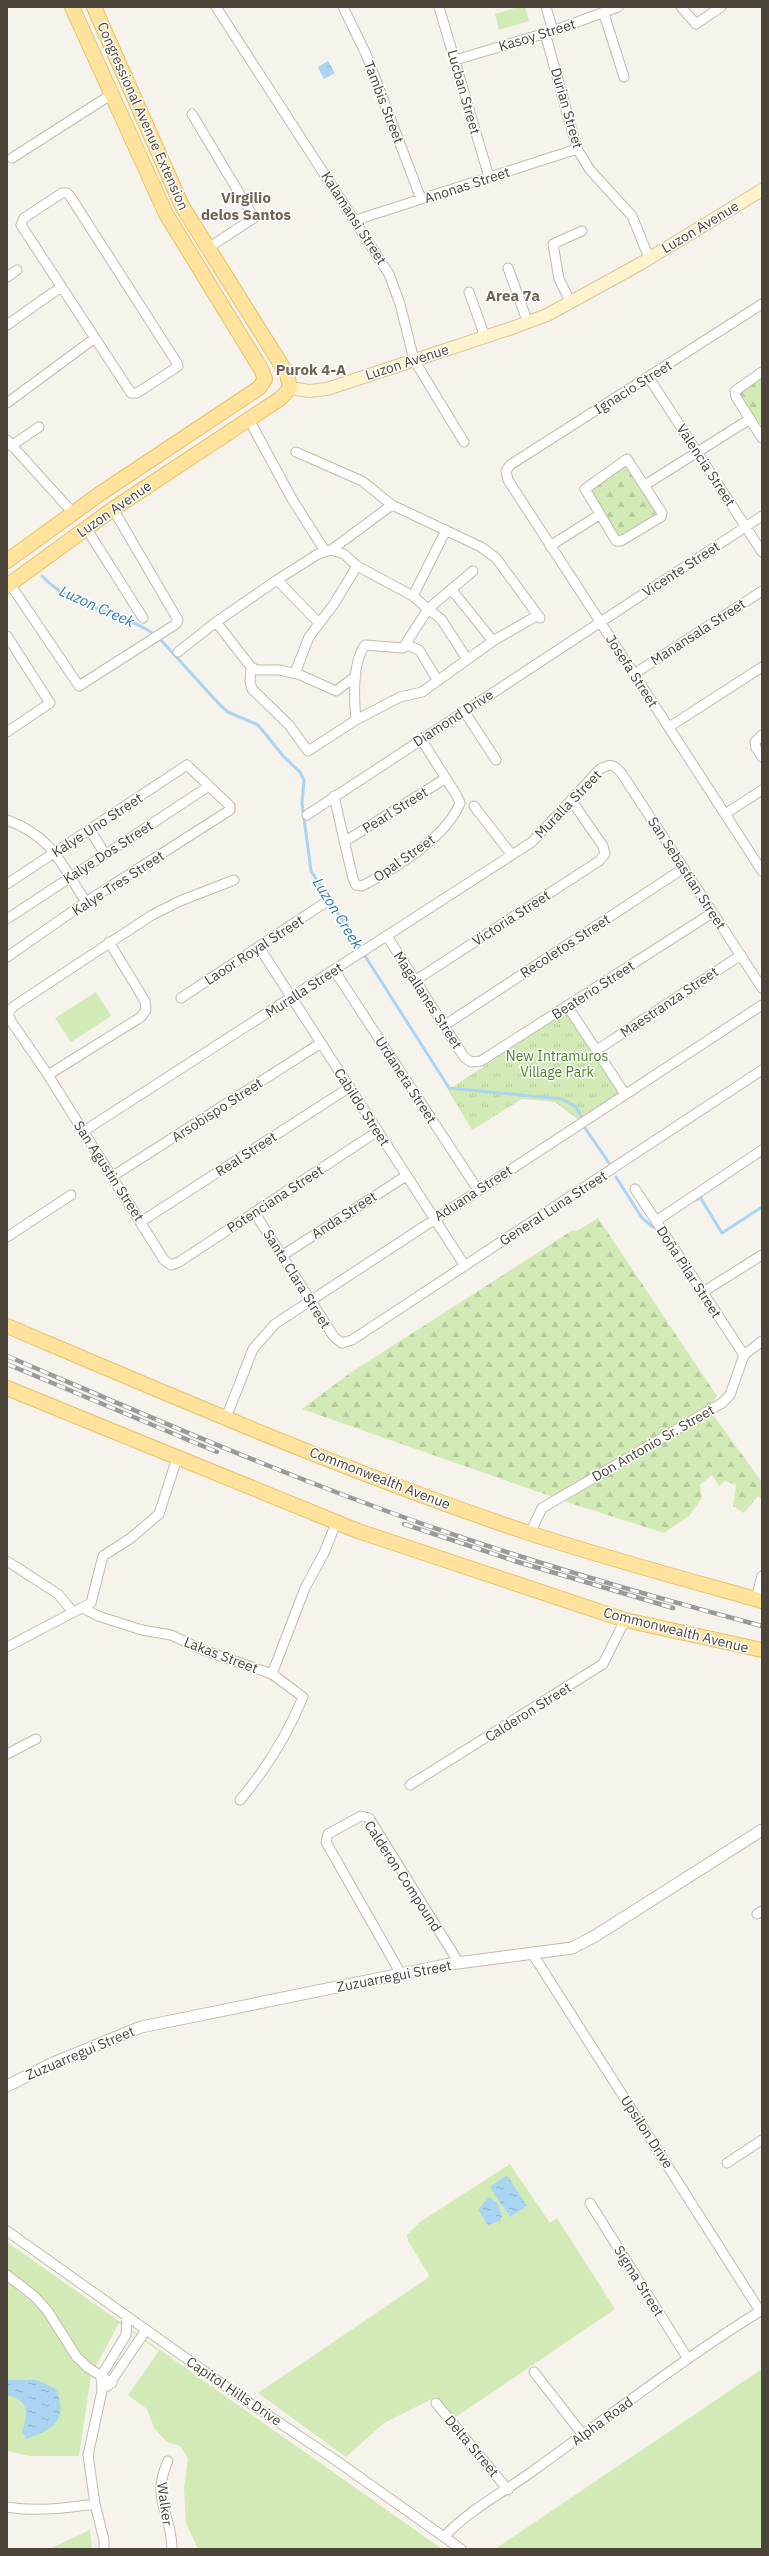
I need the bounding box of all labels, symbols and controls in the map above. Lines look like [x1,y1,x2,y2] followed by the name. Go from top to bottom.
[496,15,578,55] street label: Kasoy Street
[93,19,193,213] street label: Congressional Avenue Extension
[443,48,485,136] street label: Lucban Street
[360,58,408,146] street label: Tambis Street
[547,66,587,151] street label: Durian Street
[422,163,512,207] street label: Anonas Street
[317,168,391,268] street label: Kalamansi Street
[201,188,292,224] district label: Virgilio delos Santos
[658,197,742,257] street label: Luzon Avenue
[486,286,541,305] district label: Area 7a
[363,340,451,384] street label: Luzon Avenue
[591,356,675,418] street label: Ignacio Street
[276,360,346,379] district label: Purok 4-A
[673,420,739,510] street label: Valencia Street
[73,476,155,541] street label: Luzon Avenue
[639,537,723,601] street label: Vicente Street
[57,581,138,631] water label: Luzon Creek
[647,595,749,669] street label: Manansala Street
[602,631,662,711] street label: Josefa Street
[409,685,497,751] street label: Diamond Drive
[531,766,605,842] street label: Muralla Street
[359,783,431,837] street label: Pearl Street
[48,789,146,861] street label: Kalye Uno Street
[644,813,730,933] street label: San Sebastian Street
[60,816,156,888] street label: Kalye Dos Street
[370,830,438,886] street label: Opal Street
[68,846,168,920] street label: Kalye Tres Street
[309,874,367,952] water label: Luzon Creek
[469,886,554,950] street label: Victoria Street
[517,910,614,982] street label: Recoletos Street
[201,911,307,989] street label: Laoor Royal Street
[390,948,466,1052] street label: Magallanes Street
[548,957,638,1023] street label: Beaterio Street
[262,958,346,1022] street label: Muralla Street
[617,963,722,1041] street label: Maestranza Street
[371,1033,441,1127] street label: Urdaneta Street
[506,1047,608,1081] park label: New Intramuros Village Park
[330,1065,394,1149] street label: Cabildo Street
[168,1074,266,1146] street label: Arsobispo Street
[70,1117,148,1225] street label: San Agustin Street
[212,1128,280,1180] street label: Real Street
[223,1161,327,1237] street label: Potenciana Street
[431,1161,516,1225] street label: Aduana Street
[496,1166,610,1250] street label: General Luna Street
[308,1187,380,1243] street label: Anda Street
[653,1223,725,1321] street label: Doña Pilar Street
[259,1226,335,1332] street label: Santa Clara Street
[589,1401,717,1485] street label: Don Antonio Sr. Street
[307,1443,453,1513] street label: Commonwealth Avenue
[601,1603,751,1657] street label: Commonwealth Avenue
[181,1633,261,1677] street label: Lakas Street
[482,1678,575,1746] street label: Calderon Street
[360,1817,446,1935] street label: Calderon Compound
[335,1956,453,1996] street label: Zuzuarregui Street
[23,2022,137,2084] street label: Zuzuarregui Street
[617,2092,677,2172] street label: Upsilon Drive
[610,2242,668,2320] street label: Sigma Street
[183,2352,285,2430] street label: Capitol Hills Drive
[568,2393,636,2449] street label: Alpha Road
[441,2412,503,2481] street label: Delta Street
[153,2481,177,2527] street label: Walker

